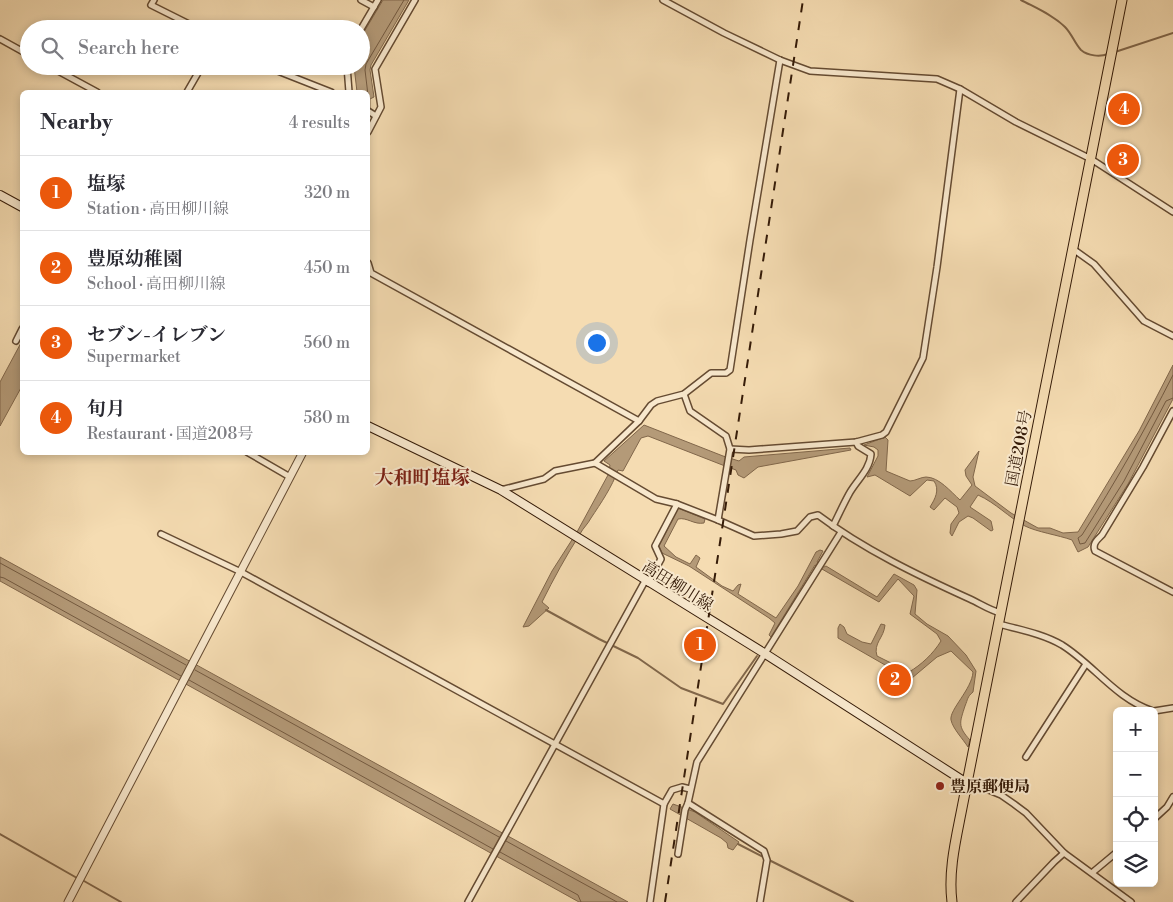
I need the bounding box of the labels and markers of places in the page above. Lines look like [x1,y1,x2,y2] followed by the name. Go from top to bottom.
[1108,90,1140,128] pin: 4
[1107,141,1139,179] pin: 3
[684,626,716,664] pin: 1
[879,661,911,699] pin: 2
[950,777,1030,797] place label: 豊原郵便局
[934,780,946,792] marker: 豊原郵便局

